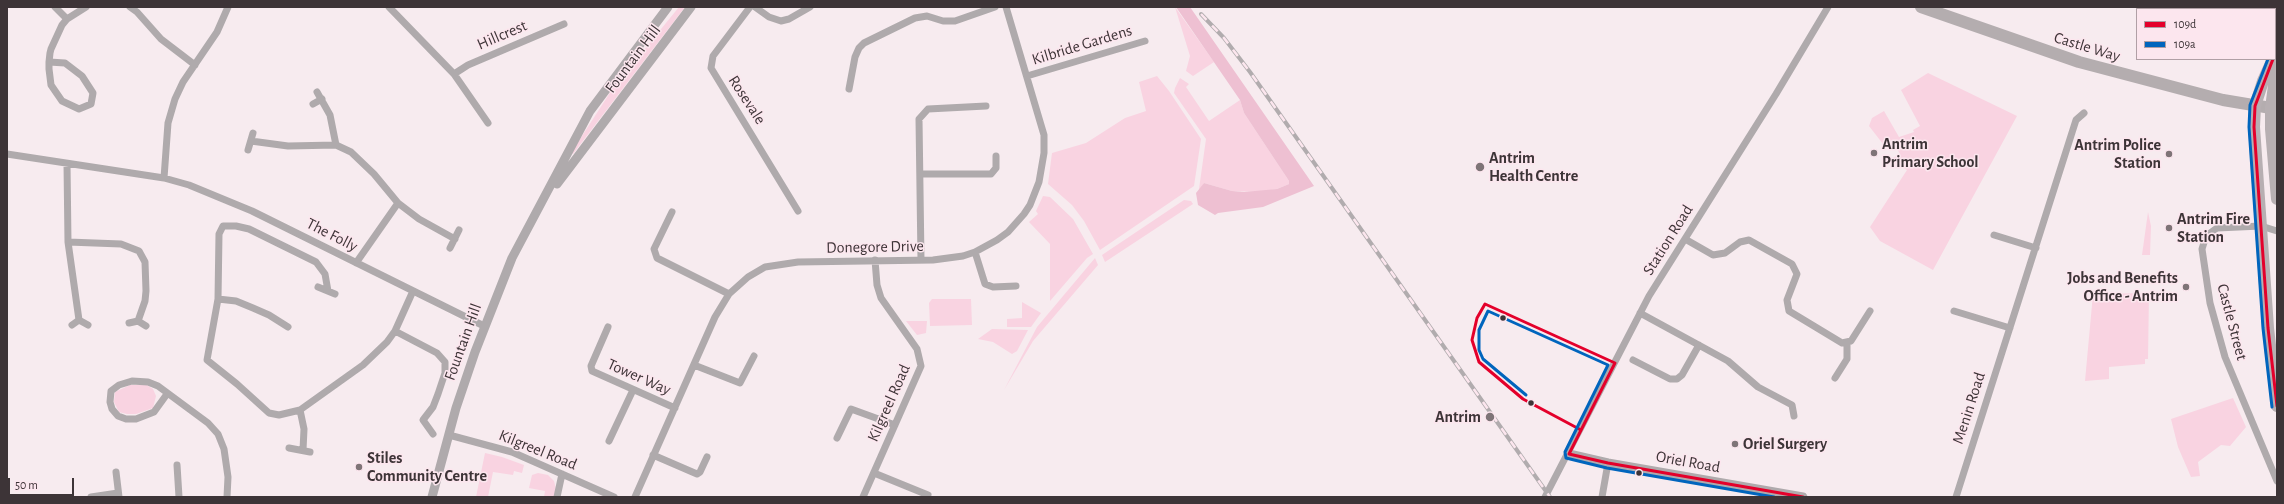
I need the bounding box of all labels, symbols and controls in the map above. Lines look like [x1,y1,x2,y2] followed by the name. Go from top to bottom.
[2136,8,2276,60] legend
[474,16,530,54] street label: Hillcrest
[2174,18,2196,30] text: 109d
[601,21,665,97] street label: Fountain Hill
[1030,21,1134,69] street label: Kilbride Gardens
[2052,28,2122,66] street label: Castle Way
[2174,38,2196,50] text: 109a
[724,72,770,128] street label: Rosevale
[1882,134,1979,172] place label: Antrim Primary School
[2074,135,2161,173] place label: Antrim Police Station
[1489,148,1578,186] place label: Antrim Health Centre
[1869,148,1879,158] marker: Antrim Primary School
[2164,149,2174,159] marker: Antrim Police Station
[1474,161,1486,173] marker: Antrim Health Centre
[1639,201,1697,279] street label: Station Road
[2177,209,2250,247] place label: Antrim Fire Station
[303,214,361,256] street label: The Folly
[2164,223,2174,233] marker: Antrim Fire Station
[826,237,924,257] street label: Donegore Drive
[2067,268,2178,306] place label: Jobs and Benefits Office - Antrim
[2181,282,2191,292] marker: Jobs and Benefits Office - Antrim
[2213,282,2251,362] street label: Castle Street
[440,301,486,383] street label: Fountain Hill
[1498,313,1508,323] unlabelled marker
[604,354,674,400] street label: Tower Way
[863,361,915,445] street label: Kilgreel Road
[1948,370,1990,446] street label: Menin Road
[1526,398,1536,408] unlabelled marker
[1435,407,1481,427] place label: Antrim
[1484,411,1496,423] marker: Antrim
[496,426,580,474] street label: Kilgreel Road
[1743,434,1827,454] place label: Oriel Surgery
[1730,439,1740,449] marker: Oriel Surgery
[1654,447,1722,477] street label: Oriel Road
[367,448,487,486] place label: Stiles Community Centre
[354,462,364,472] marker: Stiles Community Centre
[1634,468,1644,478] unlabelled marker
[10,470,76,496] scale bar
[15,479,38,491] text: 50 m

